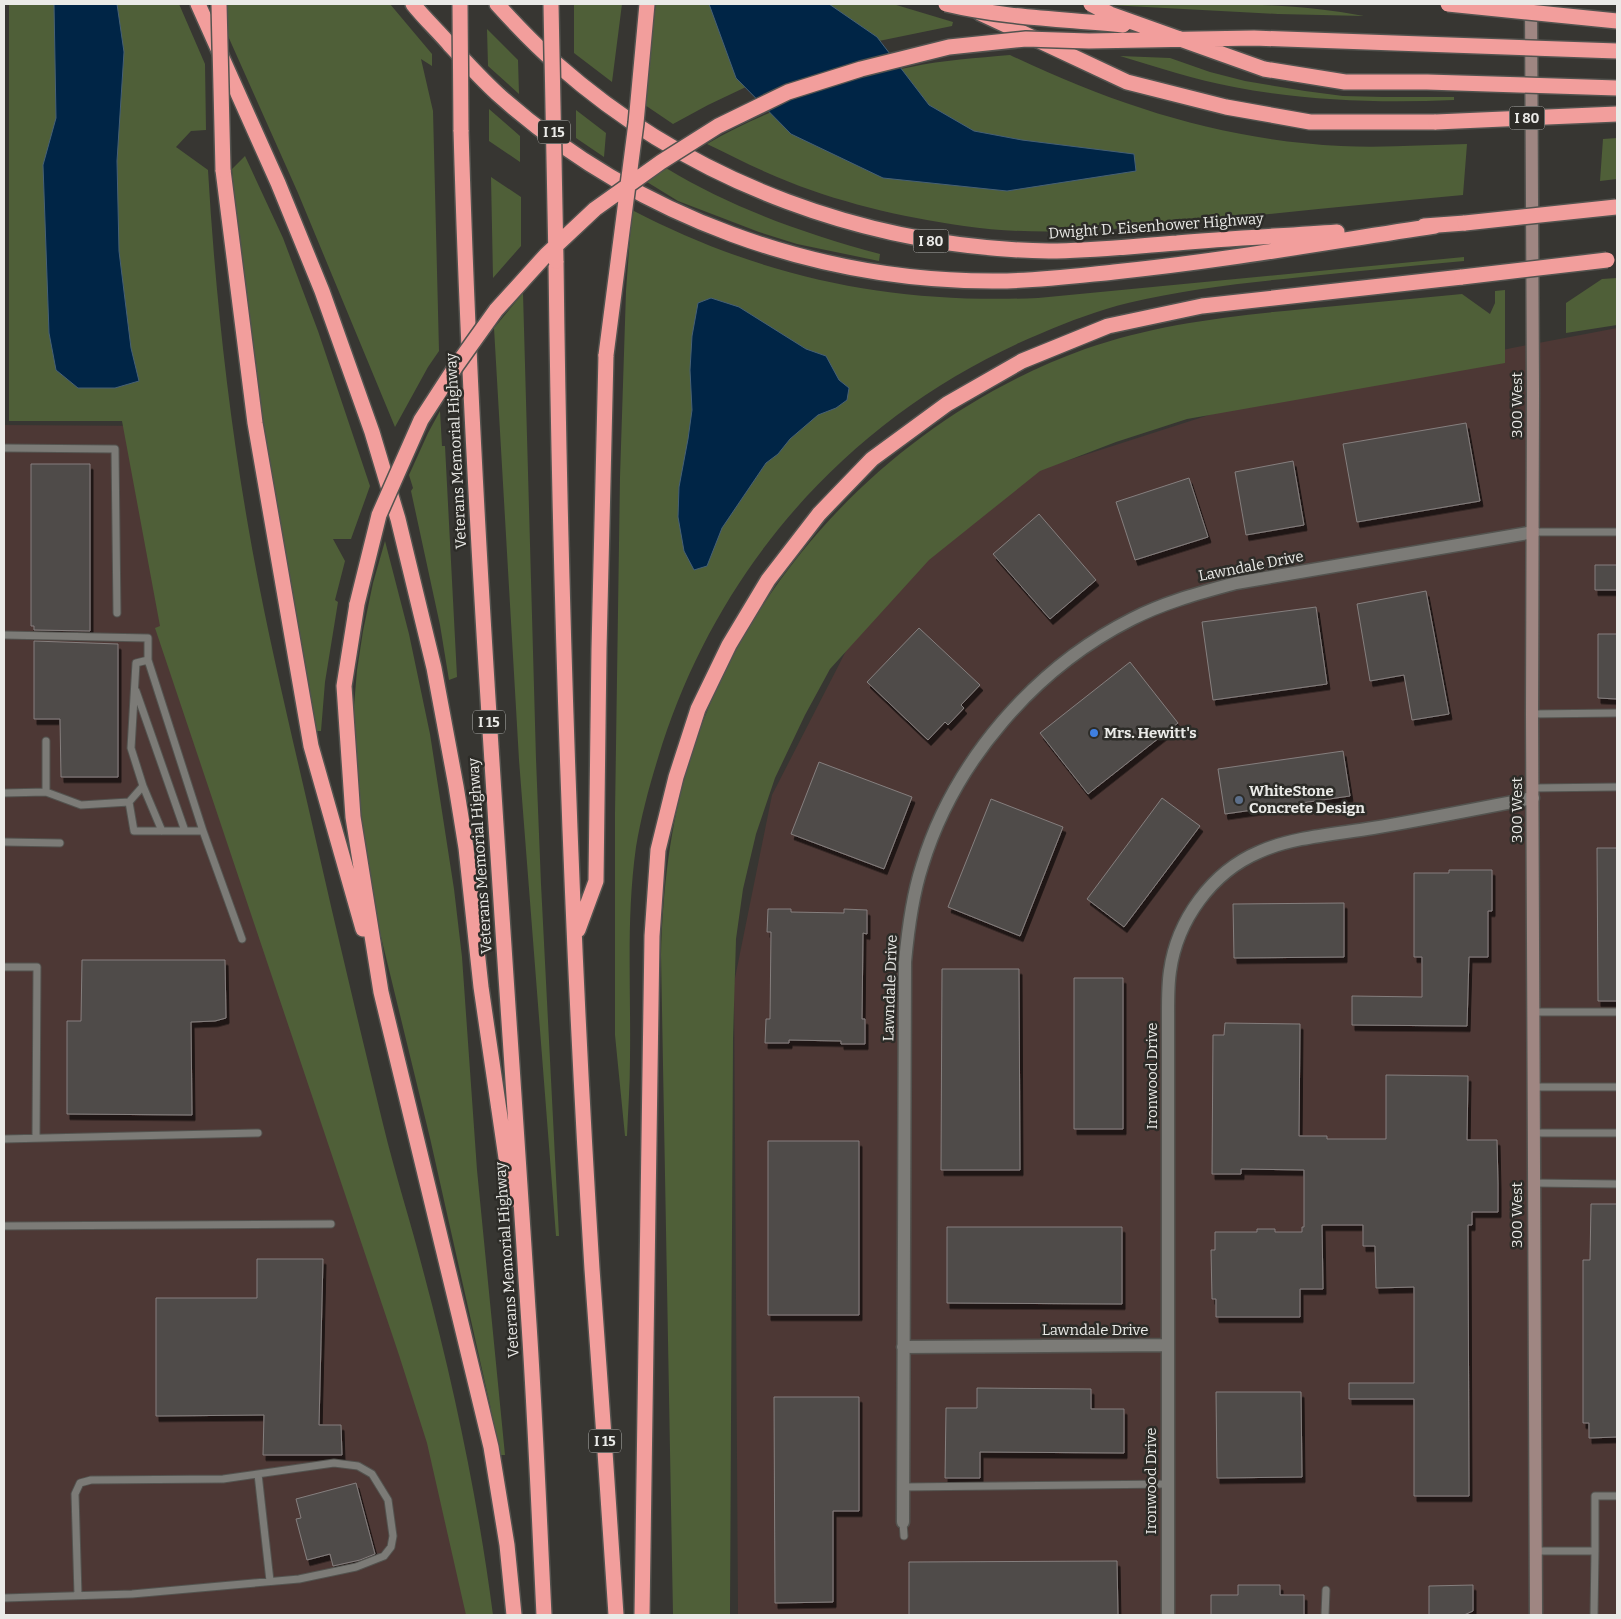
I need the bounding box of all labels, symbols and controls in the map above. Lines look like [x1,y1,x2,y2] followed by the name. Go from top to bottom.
[1510,106,1544,130] road number: I 80
[538,120,570,144] road number: I 15
[1048,209,1264,243] street label: Dwight D. Eisenhower Highway
[914,230,948,252] road number: I 80
[442,352,470,550] street label: Veterans Memorial Highway
[1508,372,1526,438] street label: 300 West
[1197,547,1305,585] street label: Lawndale Drive
[473,710,505,734] road number: I 15
[1104,724,1197,742] place label: Mrs. Hewitt's
[1088,727,1100,739] marker: Mrs. Hewitt's
[464,757,496,955] street label: Veterans Memorial Highway
[1508,777,1526,843] street label: 300 West
[1249,782,1365,817] place label: WhiteStone Concrete Design
[1233,794,1245,806] marker: WhiteStone Concrete Design
[879,934,901,1042] street label: Lawndale Drive
[1143,1022,1161,1130] street label: Ironwood Drive
[491,1161,523,1359] street label: Veterans Memorial Highway
[1508,1182,1526,1248] street label: 300 West
[1042,1321,1148,1339] street label: Lawndale Drive
[1142,1427,1160,1535] street label: Ironwood Drive
[589,1430,621,1452] road number: I 15

